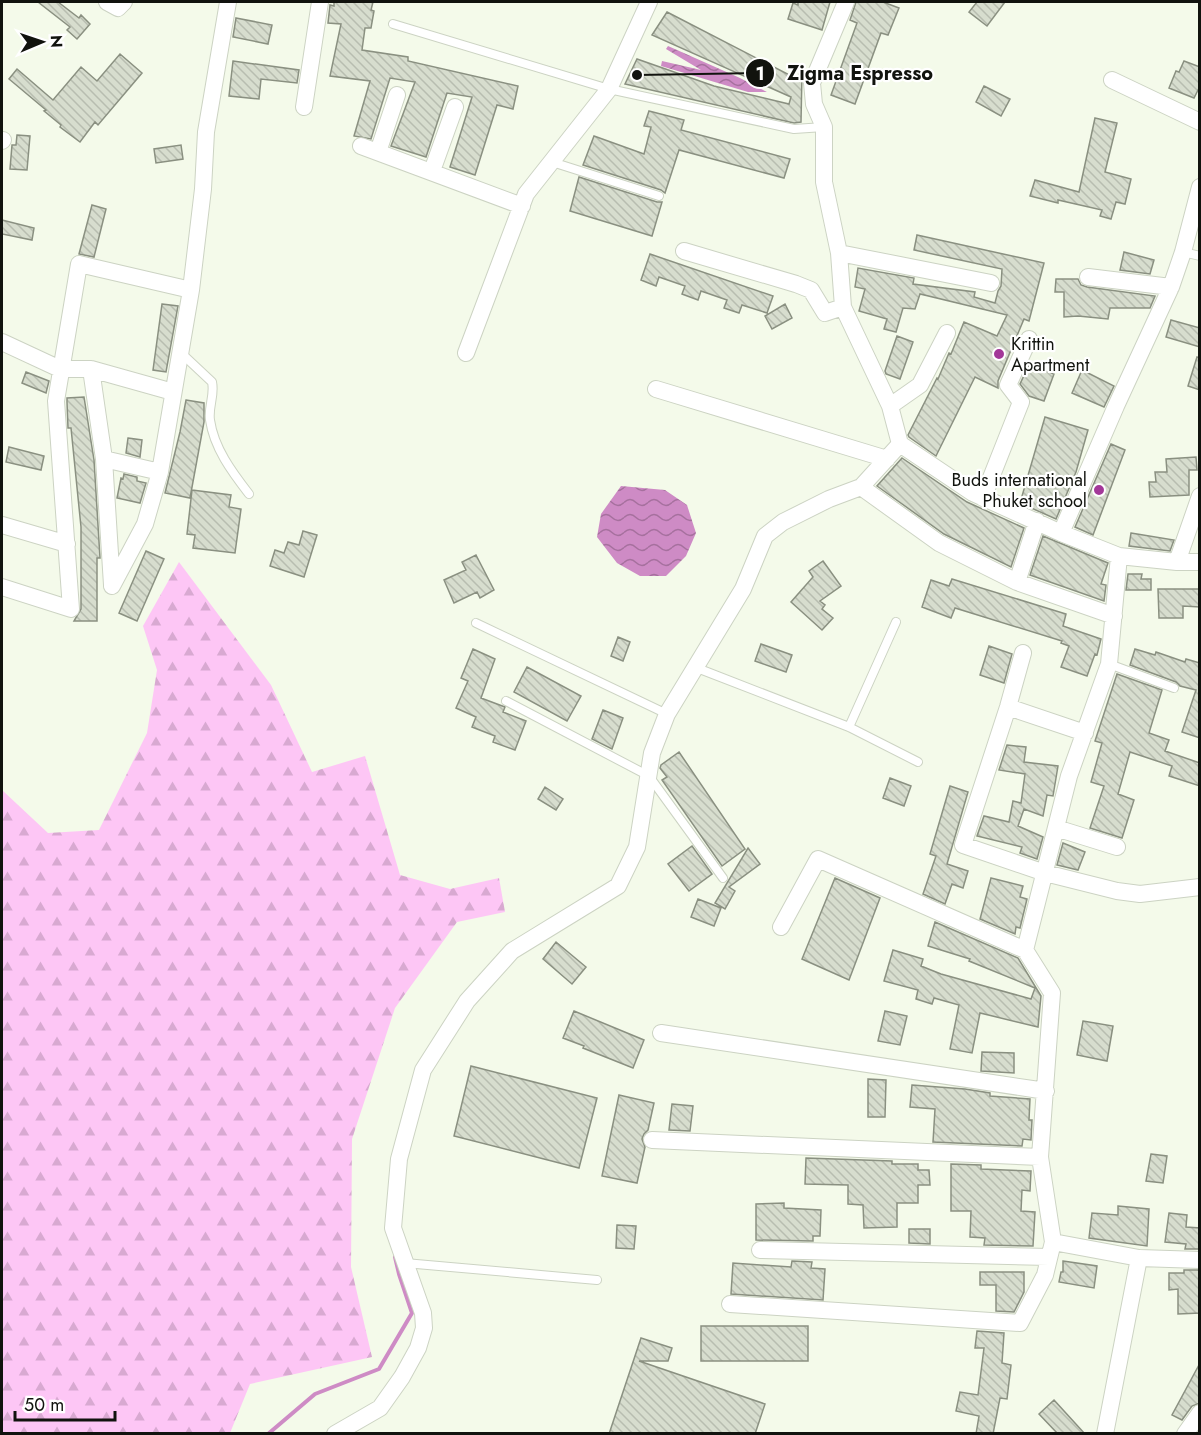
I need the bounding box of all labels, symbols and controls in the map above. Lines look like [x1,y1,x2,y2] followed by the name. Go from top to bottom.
[12,12,72,72] north arrow
[45,35,68,48] text: N
[745,54,946,92] callout: Zigma Espresso
[787,59,933,88] text: Zigma Espresso
[755,61,765,87] text: 1
[1011,331,1090,378] place label: Krittin Apartment
[992,347,1006,361] marker: Krittin Apartment
[952,467,1087,514] place label: Buds international Phuket school
[1092,483,1106,497] marker: Buds international Phuket school
[15,1384,116,1422] scale bar
[24,1392,64,1418] text: 50 m

